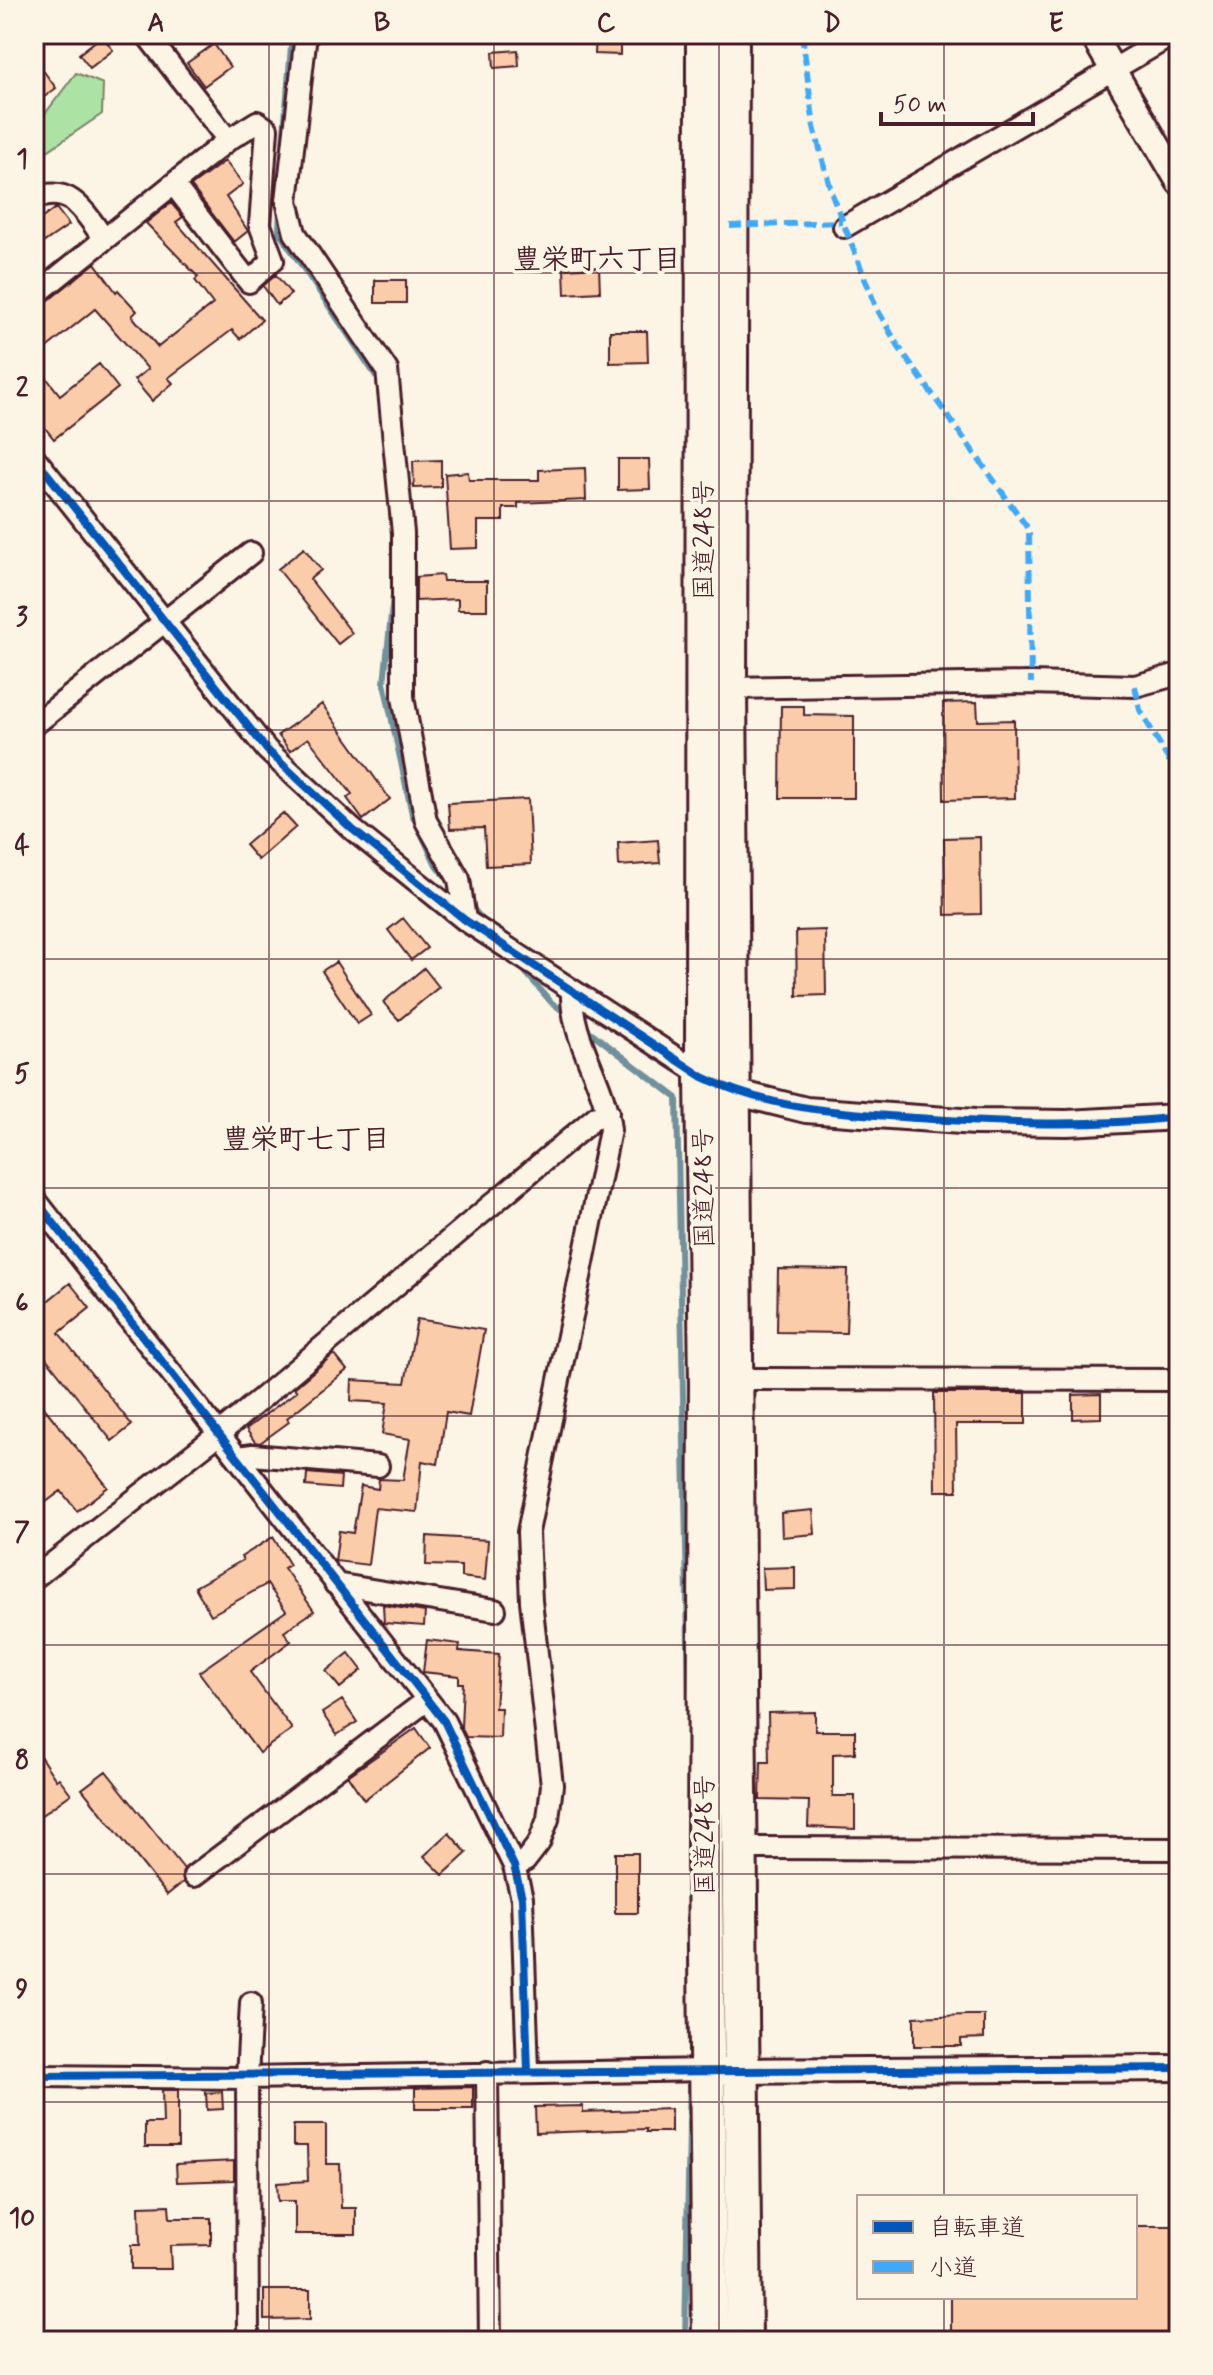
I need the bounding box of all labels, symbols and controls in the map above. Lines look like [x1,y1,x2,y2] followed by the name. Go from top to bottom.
[147,7,165,41] text: A
[374,7,390,41] text: B
[597,7,616,41] text: C
[823,7,841,41] text: D
[1048,7,1064,41] text: E
[881,76,1033,126] scale bar
[893,90,947,121] text: 50 m
[16,143,28,177] text: 1
[513,242,681,279] district label: 豊栄町六丁目
[16,372,29,406] text: 2
[688,480,722,600] street label: 国道248号
[16,601,28,635] text: 3
[14,830,30,864] text: 4
[14,1058,30,1092] text: 5
[222,1122,390,1159] district label: 豊栄町七丁目
[687,1127,723,1249] street label: 国道248号
[15,1287,29,1321] text: 6
[14,1516,30,1550] text: 7
[15,1744,29,1778] text: 8
[689,1775,723,1895] street label: 国道248号
[16,1973,29,2007] text: 9
[857,2195,1137,2299] legend
[9,2202,35,2236] text: 10
[929,2213,1025,2244] text: 自転車道
[929,2253,977,2284] text: 小道

